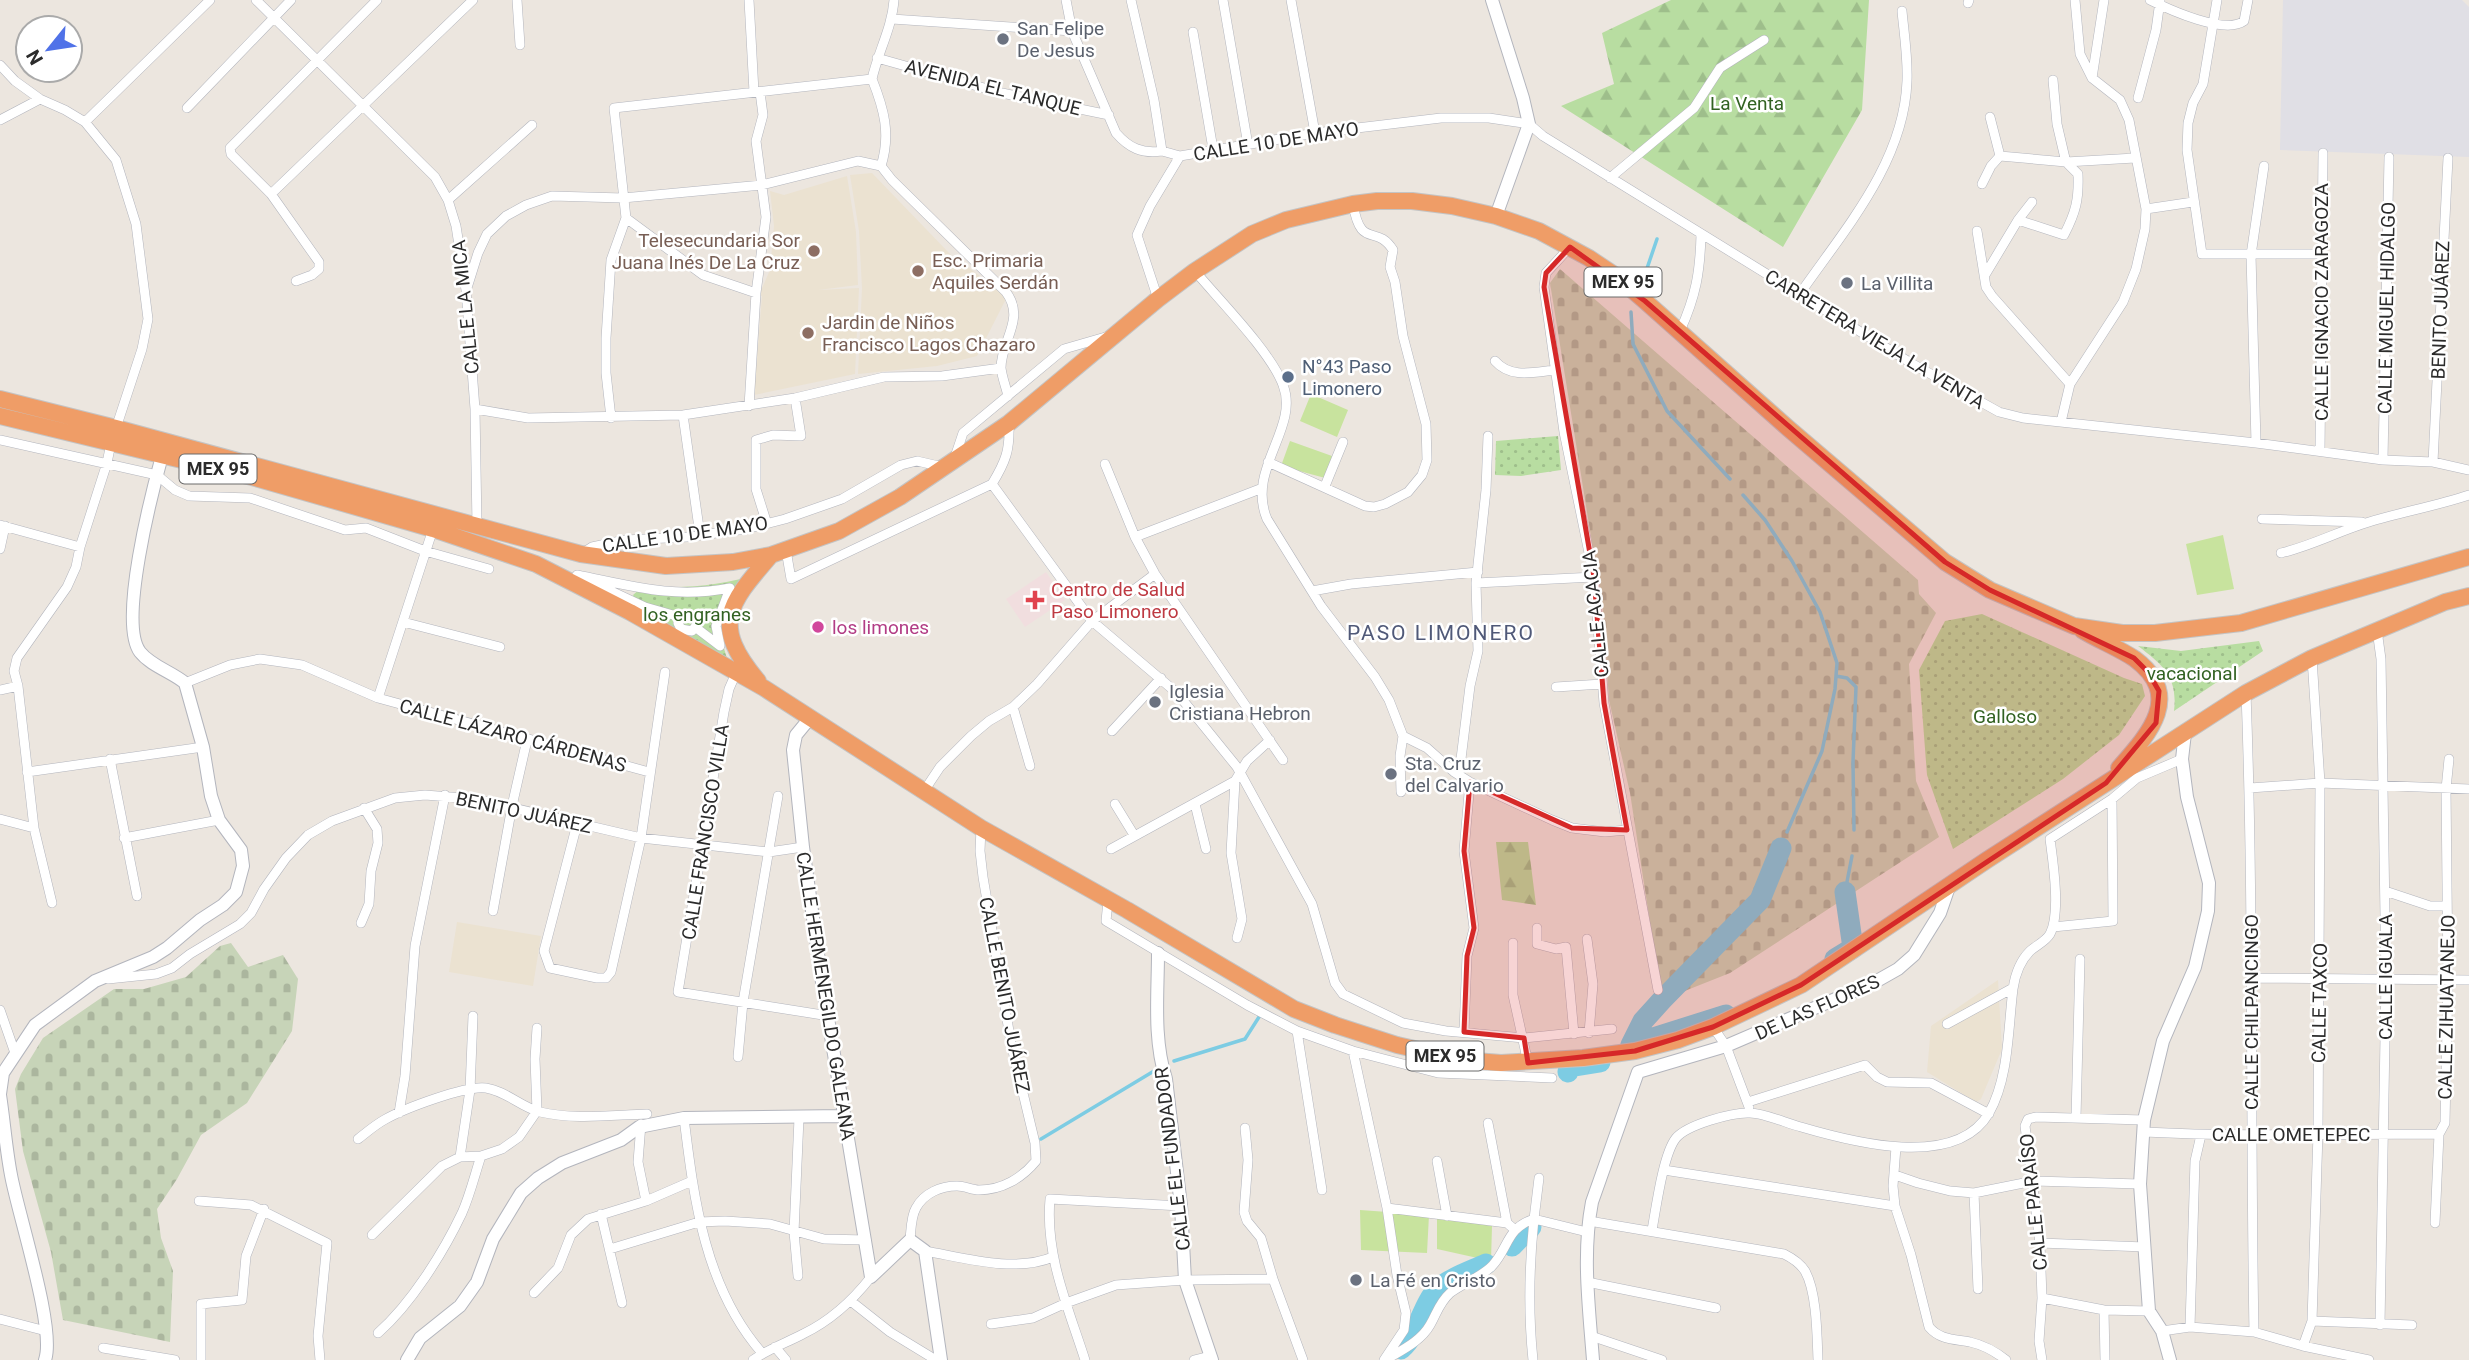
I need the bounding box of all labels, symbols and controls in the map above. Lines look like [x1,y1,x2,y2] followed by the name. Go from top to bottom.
[14,14,84,84] north arrow
[1017,17,1104,62] place label: San Felipe De Jesus
[995,31,1011,47] marker: San Felipe De Jesus
[21,46,48,69] text: N
[902,54,1084,121] street label: AVENIDA EL TANQUE
[1710,92,1784,115] park label: La Venta
[1192,117,1360,166] street label: CALLE 10 DE MAYO
[2310,183,2333,421] street label: CALLE IGNACIO ZARAGOZA
[2373,202,2400,414] street label: CALLE MIGUEL HIDALGO
[612,229,801,274] place label: Telesecundaria Sor Juana Inés De La Cruz
[447,238,484,375] street label: CALLE LA MICA
[2427,240,2454,380] street label: BENITO JUÁREZ
[806,243,822,259] marker: Telesecundaria Sor Juana Inés De La Cruz
[932,249,1059,294] place label: Esc. Primaria Aquiles Serdán
[910,263,926,279] marker: Esc. Primaria Aquiles Serdán
[1761,265,1989,415] street label: CARRETERA VIEJA LA VENTA
[1584,268,1662,296] road number: MEX 95
[1861,272,1933,295] place label: La Villita
[1839,275,1855,291] marker: La Villita
[822,311,1036,356] place label: Jardin de Niños Francisco Lagos Chazaro
[800,325,816,341] marker: Jardin de Niños Francisco Lagos Chazaro
[1302,355,1392,400] place label: N°43 Paso Limonero
[1280,369,1296,385] marker: N°43 Paso Limonero
[180,454,256,484] road number: MEX 95
[601,511,769,558] street label: CALLE 10 DE MAYO
[1577,549,1614,679] street label: CALLE ACACIA
[1051,578,1185,623] place label: Centro de Salud Paso Limonero
[1025,590,1045,610] marker: Centro de Salud Paso Limonero
[643,603,751,626] park label: los engranes
[832,616,929,639] place label: los limones
[810,619,826,635] marker: los limones
[1347,621,1535,645] district label: PASO LIMONERO
[2147,662,2237,685] park label: vacacional
[1169,680,1311,725] place label: Iglesia Cristiana Hebron
[397,694,629,777] street label: CALLE LÁZARO CÁRDENAS
[1147,694,1163,710] marker: Iglesia Cristiana Hebron
[1973,705,2037,728] park label: Galloso
[677,722,734,942] street label: CALLE FRANCISCO VILLA
[1405,752,1504,797] place label: Sta. Cruz del Calvario
[1383,766,1399,782] marker: Sta. Cruz del Calvario
[454,787,594,838] street label: BENITO JUÁREZ
[791,850,860,1143] street label: CALLE HERMENEGILDO GALEANA
[974,895,1035,1095] street label: CALLE BENITO JUÁREZ
[2374,913,2397,1040] street label: CALLE IGUALA
[2240,914,2263,1110] street label: CALLE CHILPANCINGO
[2433,914,2460,1100] street label: CALLE ZIHUATANEJO
[2307,943,2332,1063] street label: CALLE TAXCO
[1751,970,1883,1045] street label: DE LAS FLORES
[1406,1042,1484,1070] road number: MEX 95
[1150,1066,1195,1252] street label: CALLE EL FUNDADOR
[2212,1123,2370,1146] street label: CALLE OMETEPEC
[2015,1132,2052,1272] street label: CALLE PARAÍSO
[1370,1269,1496,1292] place label: La Fé en Cristo
[1348,1272,1364,1288] marker: La Fé en Cristo

